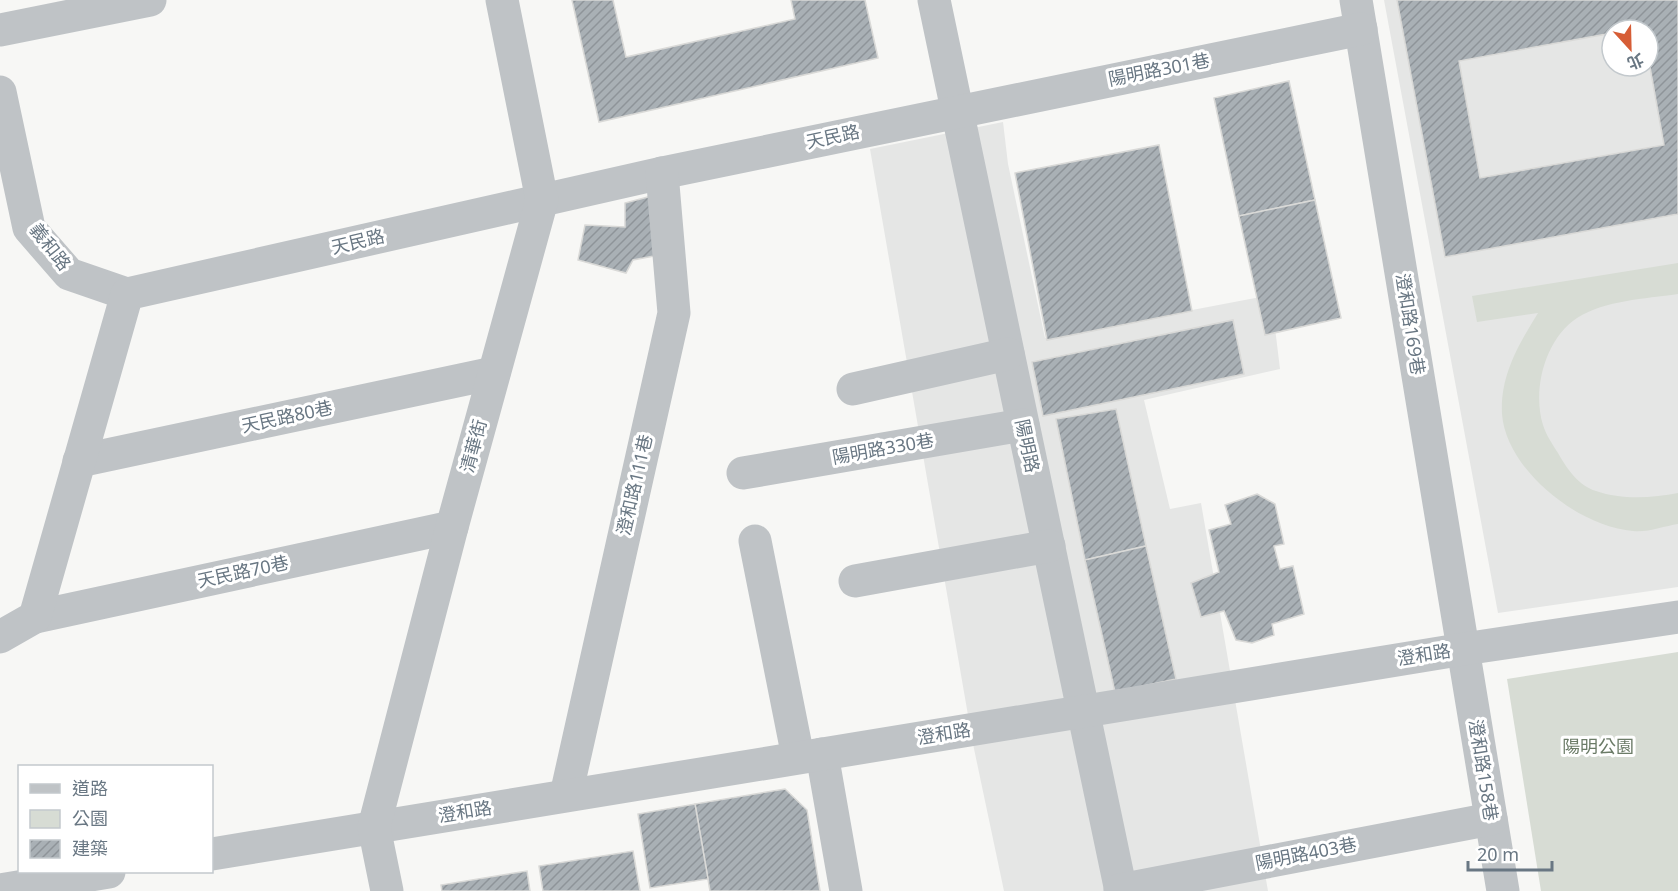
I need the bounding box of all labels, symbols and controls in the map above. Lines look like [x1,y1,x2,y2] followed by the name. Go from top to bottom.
[1600,18,1660,78] north arrow
[1106,47,1212,91] street label: 陽明路301巷
[1624,49,1647,75] text: 北
[804,119,862,153] street label: 天民路
[25,218,77,275] street label: 義和路
[329,223,387,259] street label: 天民路
[1391,271,1431,377] street label: 澄和路169巷
[239,395,335,437] street label: 天民路80巷
[454,417,492,475] street label: 清華街
[1011,417,1045,475] street label: 陽明路
[830,427,936,469] street label: 陽明路330巷
[611,432,657,538] street label: 澄和路111巷
[195,550,291,592] street label: 天民路70巷
[1395,638,1452,670] street label: 澄和路
[915,717,972,749] street label: 澄和路
[1464,717,1504,823] street label: 澄和路158巷
[1562,734,1634,758] park label: 陽明公園
[18,765,213,873] legend
[72,776,108,800] text: 道路
[436,795,493,827] street label: 澄和路
[72,806,108,830] text: 公園
[1253,831,1359,875] street label: 陽明路403巷
[1468,834,1552,872] scale bar
[72,836,108,860] text: 建築
[1477,842,1519,866] text: 20 m

